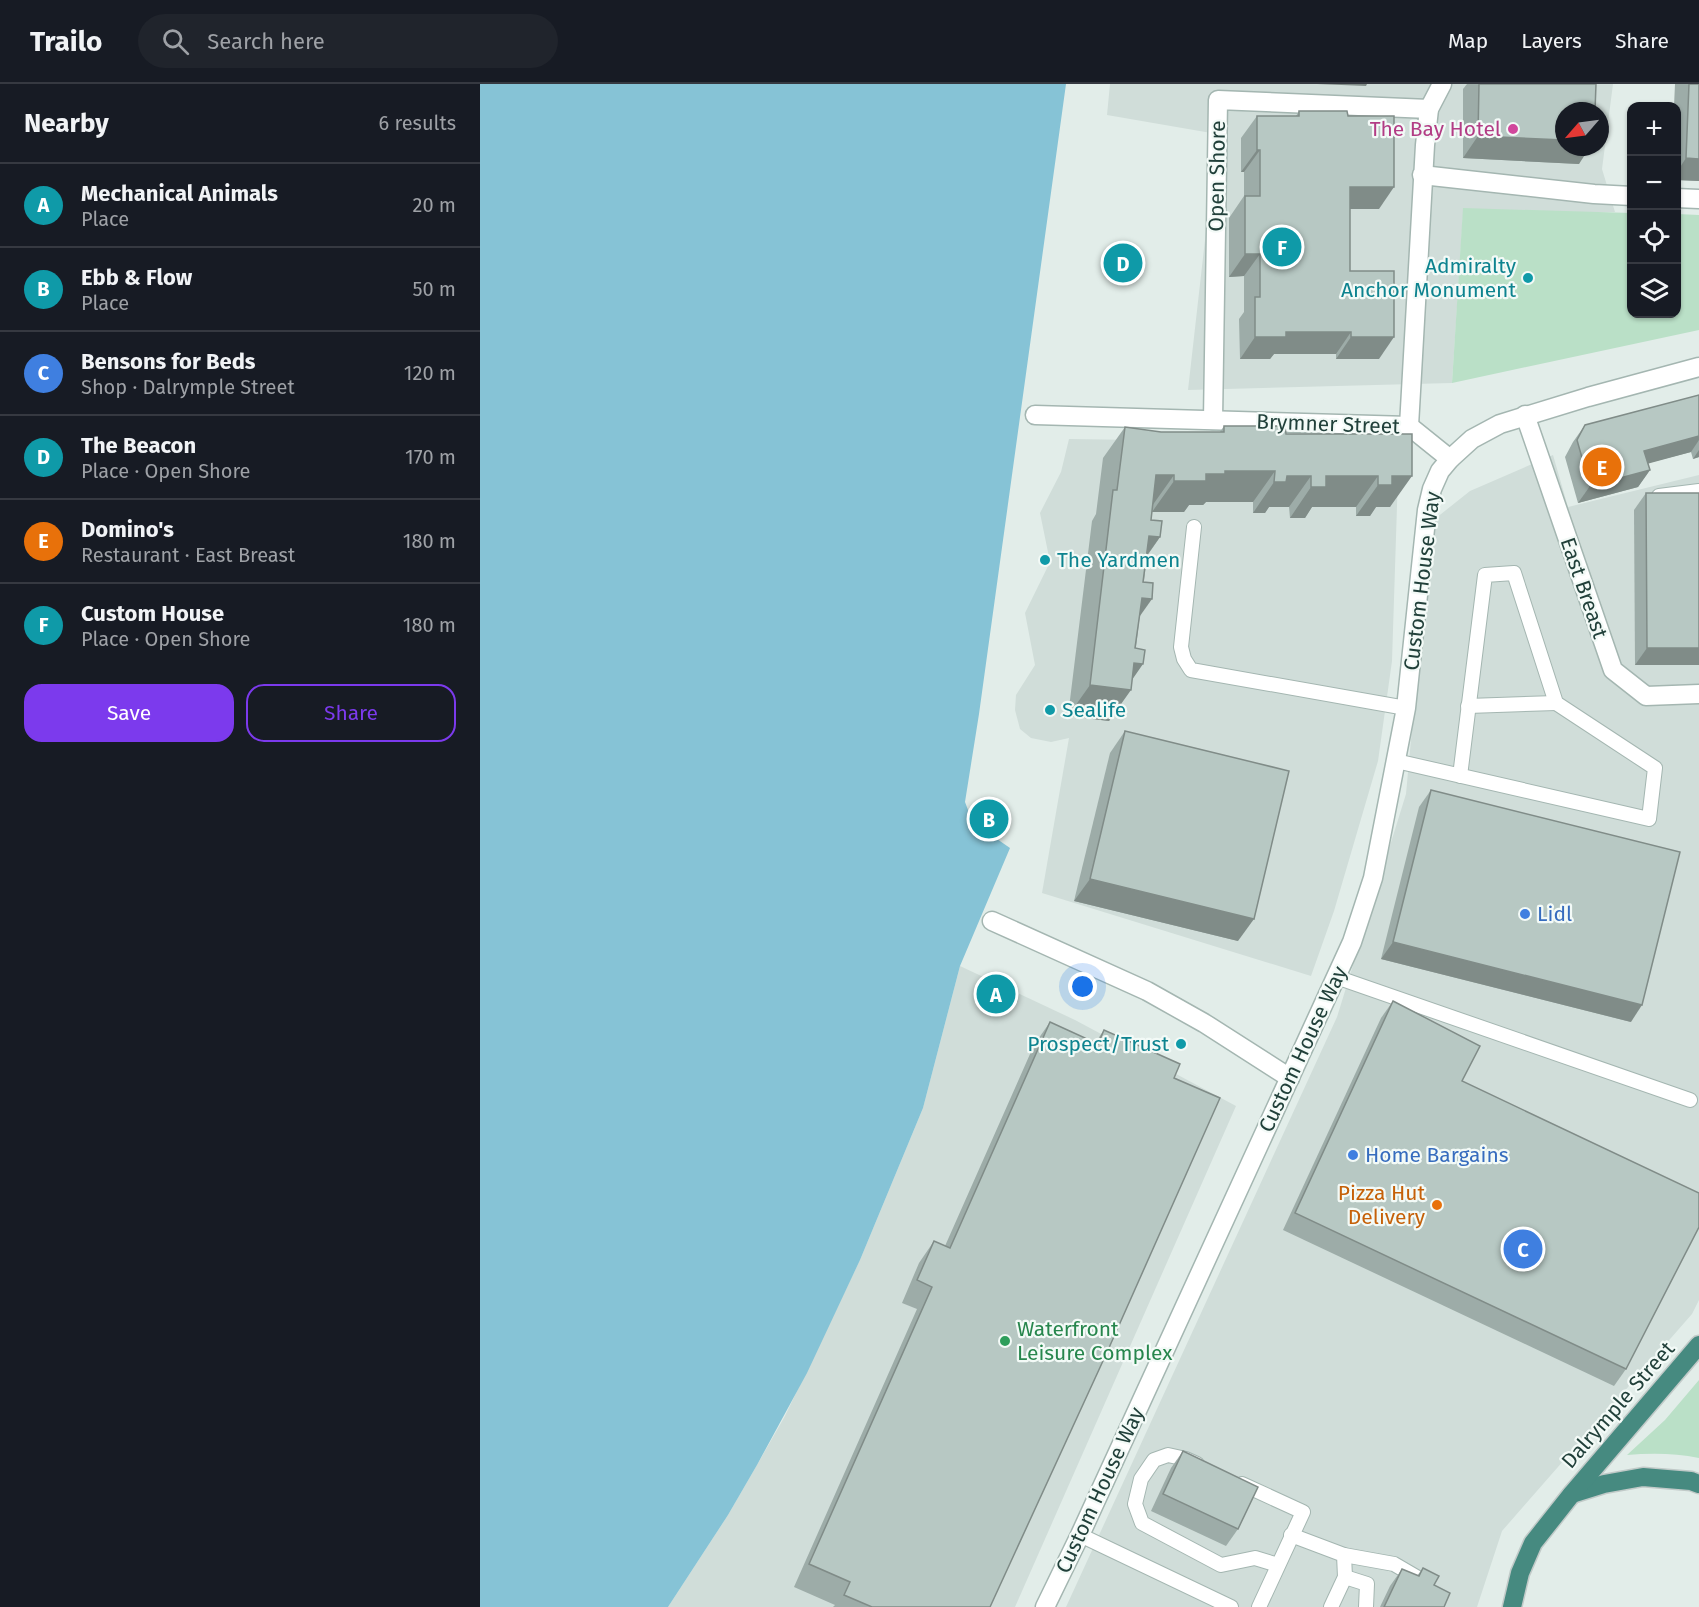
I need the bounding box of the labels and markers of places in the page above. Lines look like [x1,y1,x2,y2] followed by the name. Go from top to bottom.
[1370,116,1501,142] place label: The Bay Hotel
[1506,122,1520,136] marker: The Bay Hotel
[1262,224,1302,270] pin: F
[1104,240,1142,285] pin: D
[1341,253,1517,303] place label: Admiralty Anchor Monument
[1521,271,1535,285] marker: Admiralty Anchor Monument
[1582,444,1622,490] pin: E
[1057,547,1180,573] place label: The Yardmen
[1038,553,1052,567] marker: The Yardmen
[1062,697,1126,723] place label: Sealife
[1043,703,1057,717] marker: Sealife
[970,796,1008,842] pin: B
[1537,901,1572,927] place label: Lidl
[1518,907,1532,921] marker: Lidl
[976,972,1016,1016] pin: A
[1027,1031,1169,1057] place label: Prospect/Trust
[1174,1037,1188,1051] marker: Prospect/Trust
[1365,1142,1509,1168] place label: Home Bargains
[1346,1148,1360,1162] marker: Home Bargains
[1338,1180,1426,1230] place label: Pizza Hut Delivery
[1430,1198,1444,1212] marker: Pizza Hut Delivery
[1504,1226,1542,1272] pin: C
[1017,1316,1173,1366] place label: Waterfront Leisure Complex
[998,1334,1012,1348] marker: Waterfront Leisure Complex

